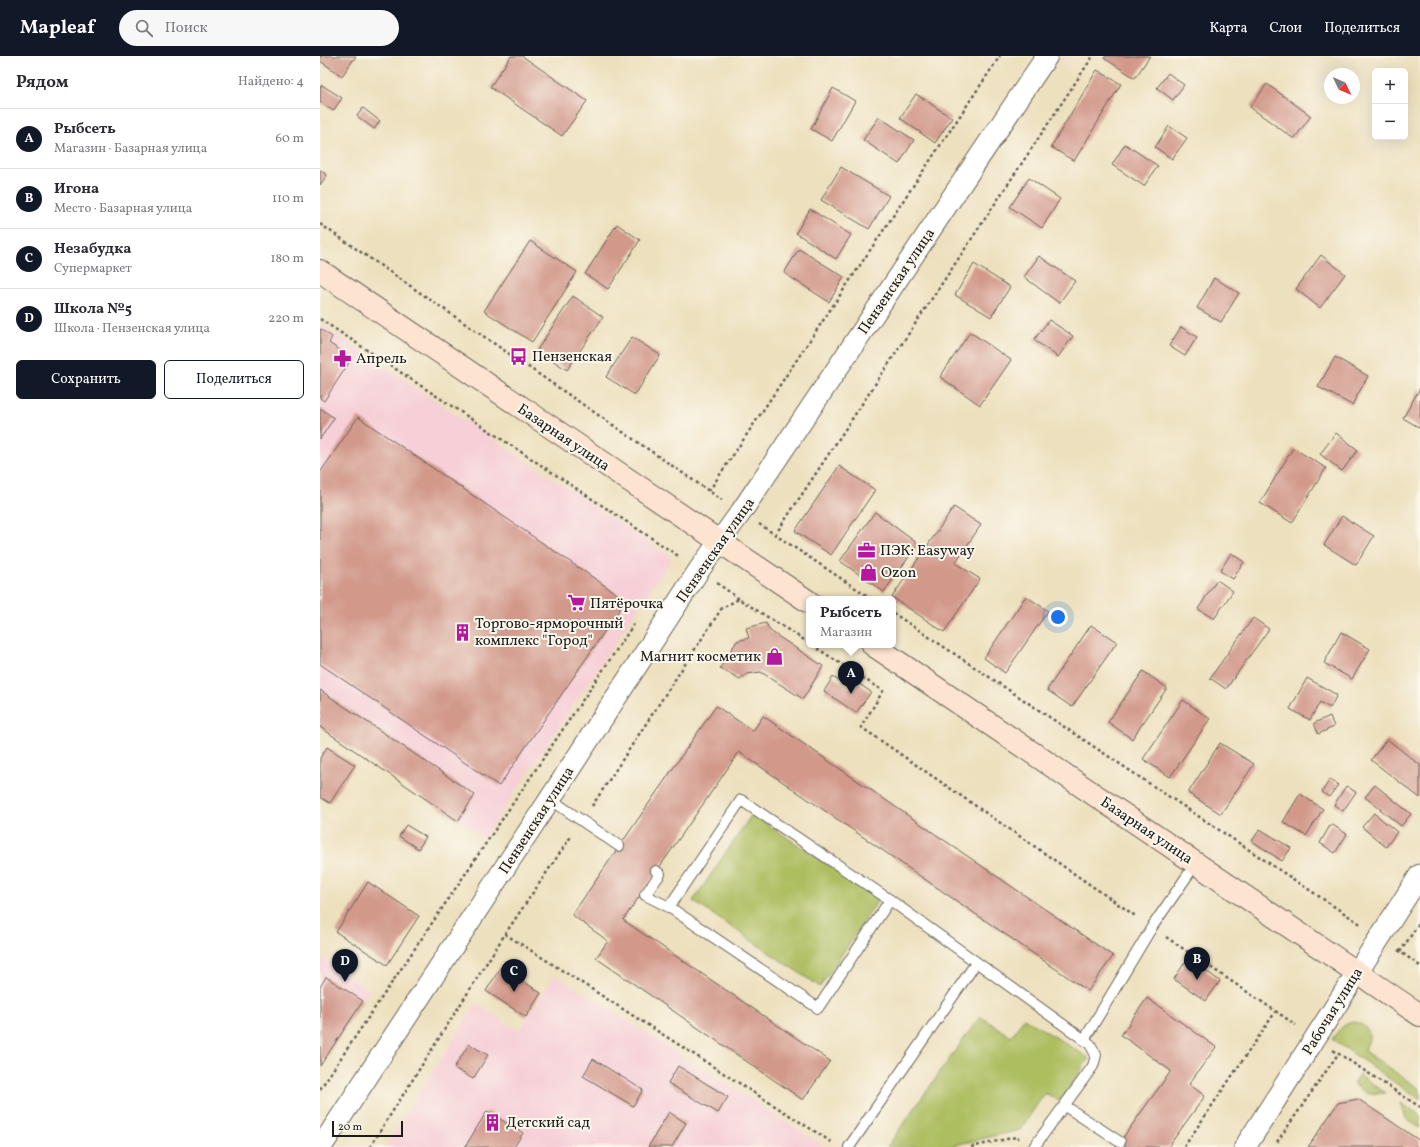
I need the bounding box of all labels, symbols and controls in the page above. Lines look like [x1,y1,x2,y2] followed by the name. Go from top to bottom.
[119,10,399,46] search box
[20,15,95,41] text: Mapleaf
[133,17,155,39] icon: search
[165,18,208,39] text: Поиск
[1209,19,1247,38] text: Карта
[1269,19,1302,38] text: Слои
[1324,19,1400,38] text: Поделиться
[1324,68,1360,104] north arrow
[1372,68,1408,140] map controls
[1372,68,1408,104] button: +
[16,71,69,94] text: Рядом
[238,73,304,91] text: Найдено: 4
[1372,104,1408,140] button: −
[54,119,116,140] text: Рыбсеть
[24,130,34,148] text: A
[276,130,304,148] text: 60 m
[54,140,207,158] text: Магазин · Базарная улица
[54,179,99,200] text: Игона
[25,190,33,208] text: B
[272,190,304,208] text: 110 m
[54,200,192,218] text: Место · Базарная улица
[854,224,941,339] street label: Пензенская улица
[54,239,131,260] text: Незабудка
[25,250,33,268] text: C
[270,250,304,268] text: 180 m
[54,260,132,278] text: Супермаркет
[54,299,132,320] text: Школа №5
[24,310,34,328] text: D
[268,310,304,328] text: 220 m
[54,320,210,338] text: Школа · Пензенская улица
[509,346,529,366] bus stop icon: Пензенская
[532,347,612,368] place label: Пензенская
[333,348,353,368] pharmacy icon: Апрель
[356,349,407,370] place label: Апрель
[16,360,156,399] button: Сохранить
[164,360,304,399] button: Поделиться
[513,399,614,477] street label: Базарная улица
[672,494,761,608] street label: Пензенская улица
[857,540,877,560] office icon: ПЭК: Easyway
[880,541,975,562] place label: ПЭК: Easyway
[858,562,878,582] shop icon: Ozon
[881,563,916,584] place label: Ozon
[567,593,587,613] supermarket icon: Пятёрочка
[590,594,664,615] place label: Пятёрочка
[806,596,896,648] popup
[820,603,882,624] text: Рыбсеть
[1048,607,1068,627] your location
[475,614,624,652] place label: Торгово-ярморочный комплекс "Город"
[452,622,472,642] building icon: Торгово-ярморочный комплекс "Город"
[820,624,872,642] text: Магазин
[764,646,784,666] shop icon: Магнит косметик
[640,647,761,668] place label: Магнит косметик
[838,661,864,694] pin: A
[495,763,580,879] street label: Пензенская улица
[1096,792,1197,870] street label: Базарная улица
[1184,947,1210,980] pin: B
[332,949,358,982] pin: D
[501,959,527,992] pin: C
[1298,964,1369,1060] street label: Рабочая улица
[483,1112,503,1132] building icon: Детский сад
[506,1113,591,1134] place label: Детский сад
[332,1119,403,1138] scale bar
[338,1120,362,1135] text: 20 m

